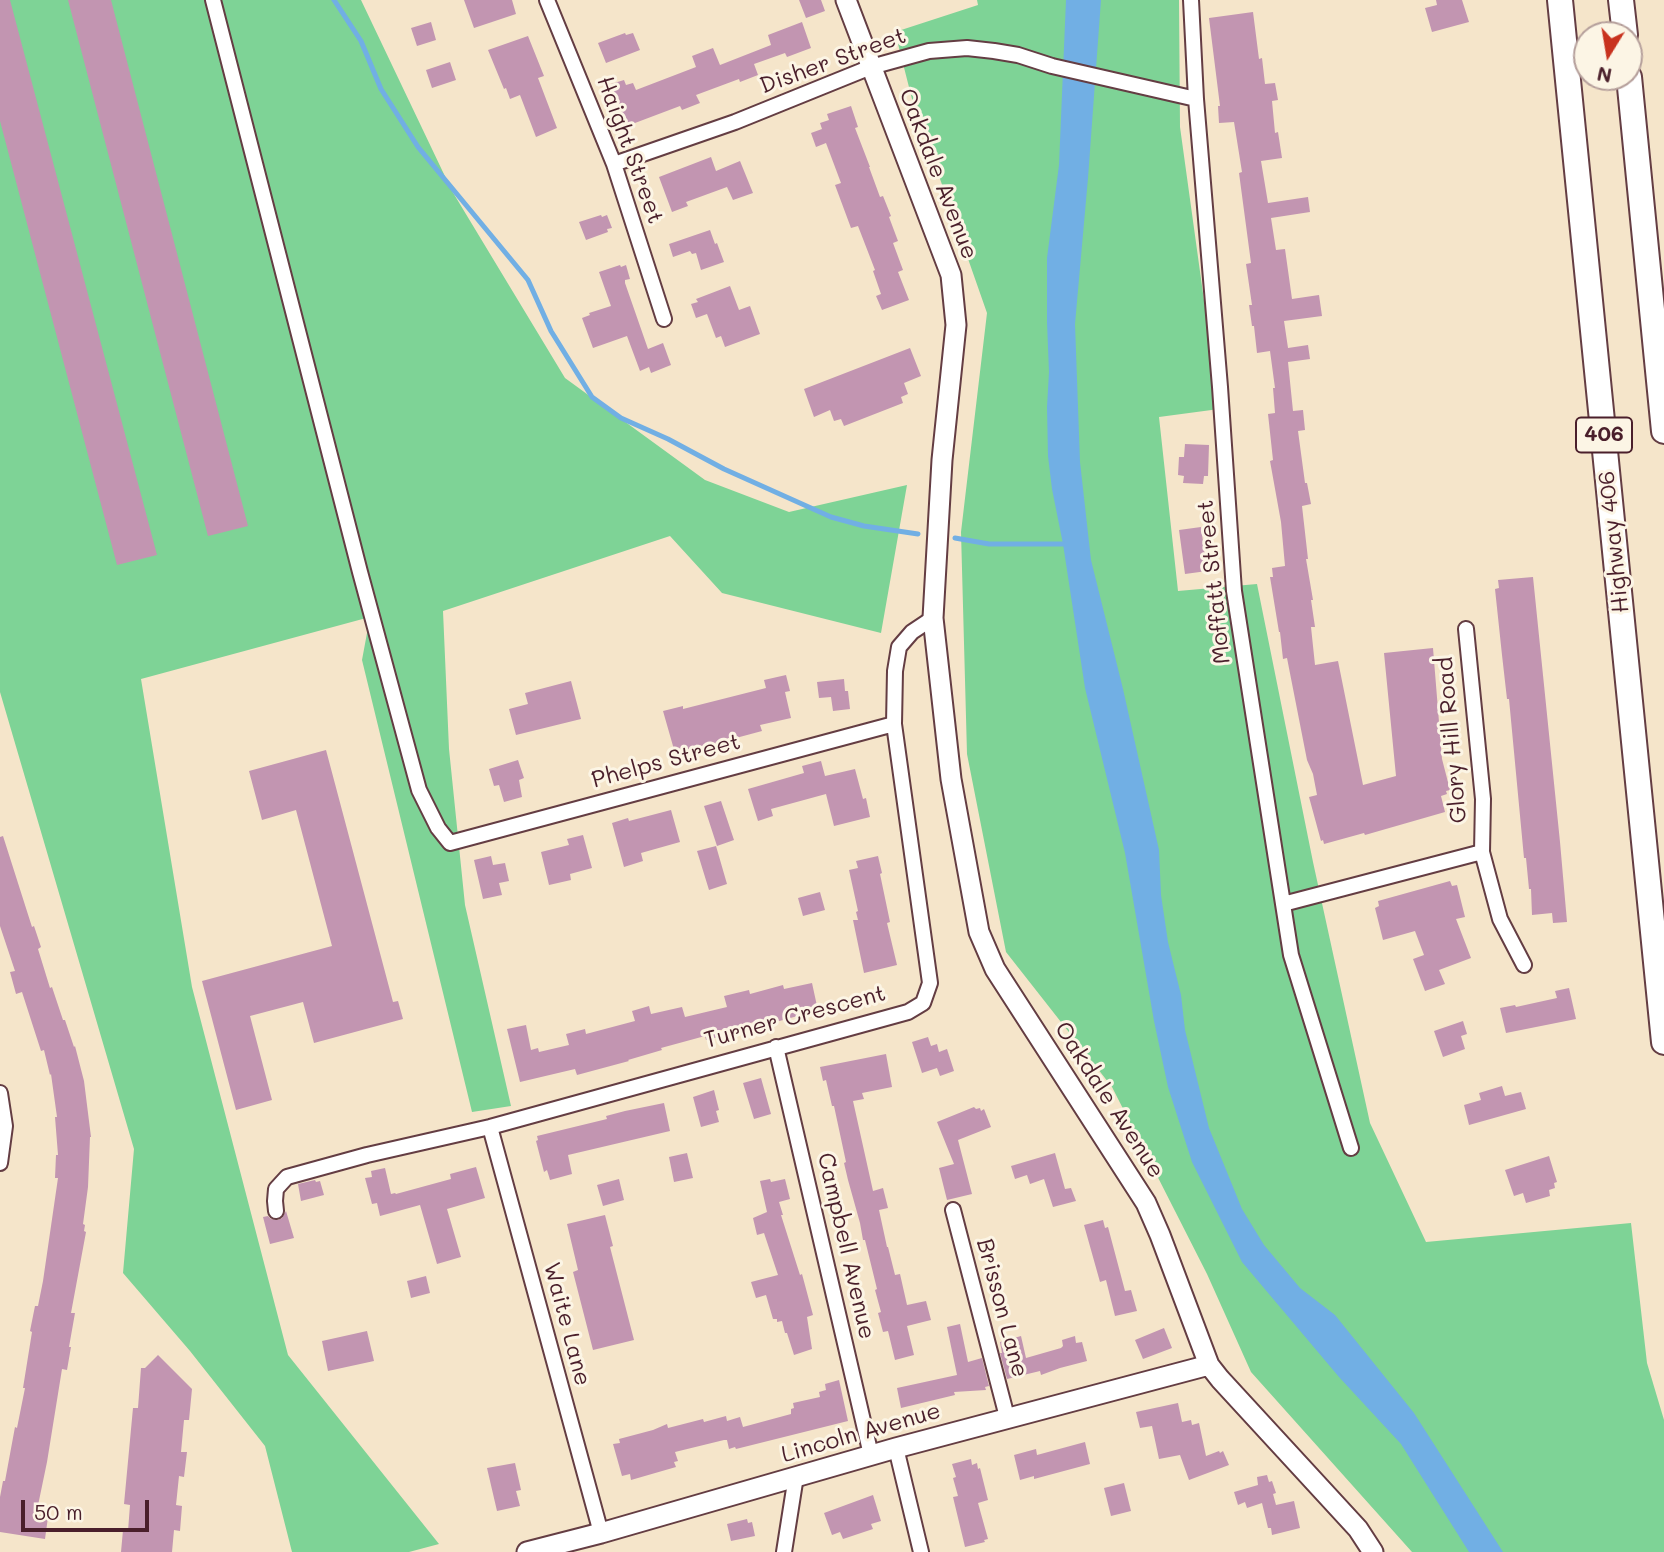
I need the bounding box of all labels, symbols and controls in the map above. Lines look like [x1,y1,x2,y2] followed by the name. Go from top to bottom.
[1573,21,1643,91] north arrow
[756,22,910,100] street label: Disher Street
[1595,61,1614,89] text: N
[591,73,669,227] street label: Haight Street
[893,85,983,263] street label: Oakdale Avenue
[1576,418,1632,452] road number: 406
[1593,470,1635,614] street label: Highway 406
[1192,499,1236,665] street label: Moffatt Street
[1431,656,1473,824] street label: Glory Hill Road
[589,728,743,794] street label: Phelps Street
[701,979,889,1055] street label: Turner Crescent
[1048,1017,1170,1183] street label: Oakdale Avenue
[811,1150,881,1342] street label: Campbell Avenue
[970,1236,1034,1380] street label: Brisson Lane
[537,1259,597,1389] street label: Waite Lane
[778,1397,944,1469] street label: Lincoln Avenue
[24,1486,152,1530] scale bar
[34,1498,83,1525] text: 50 m

